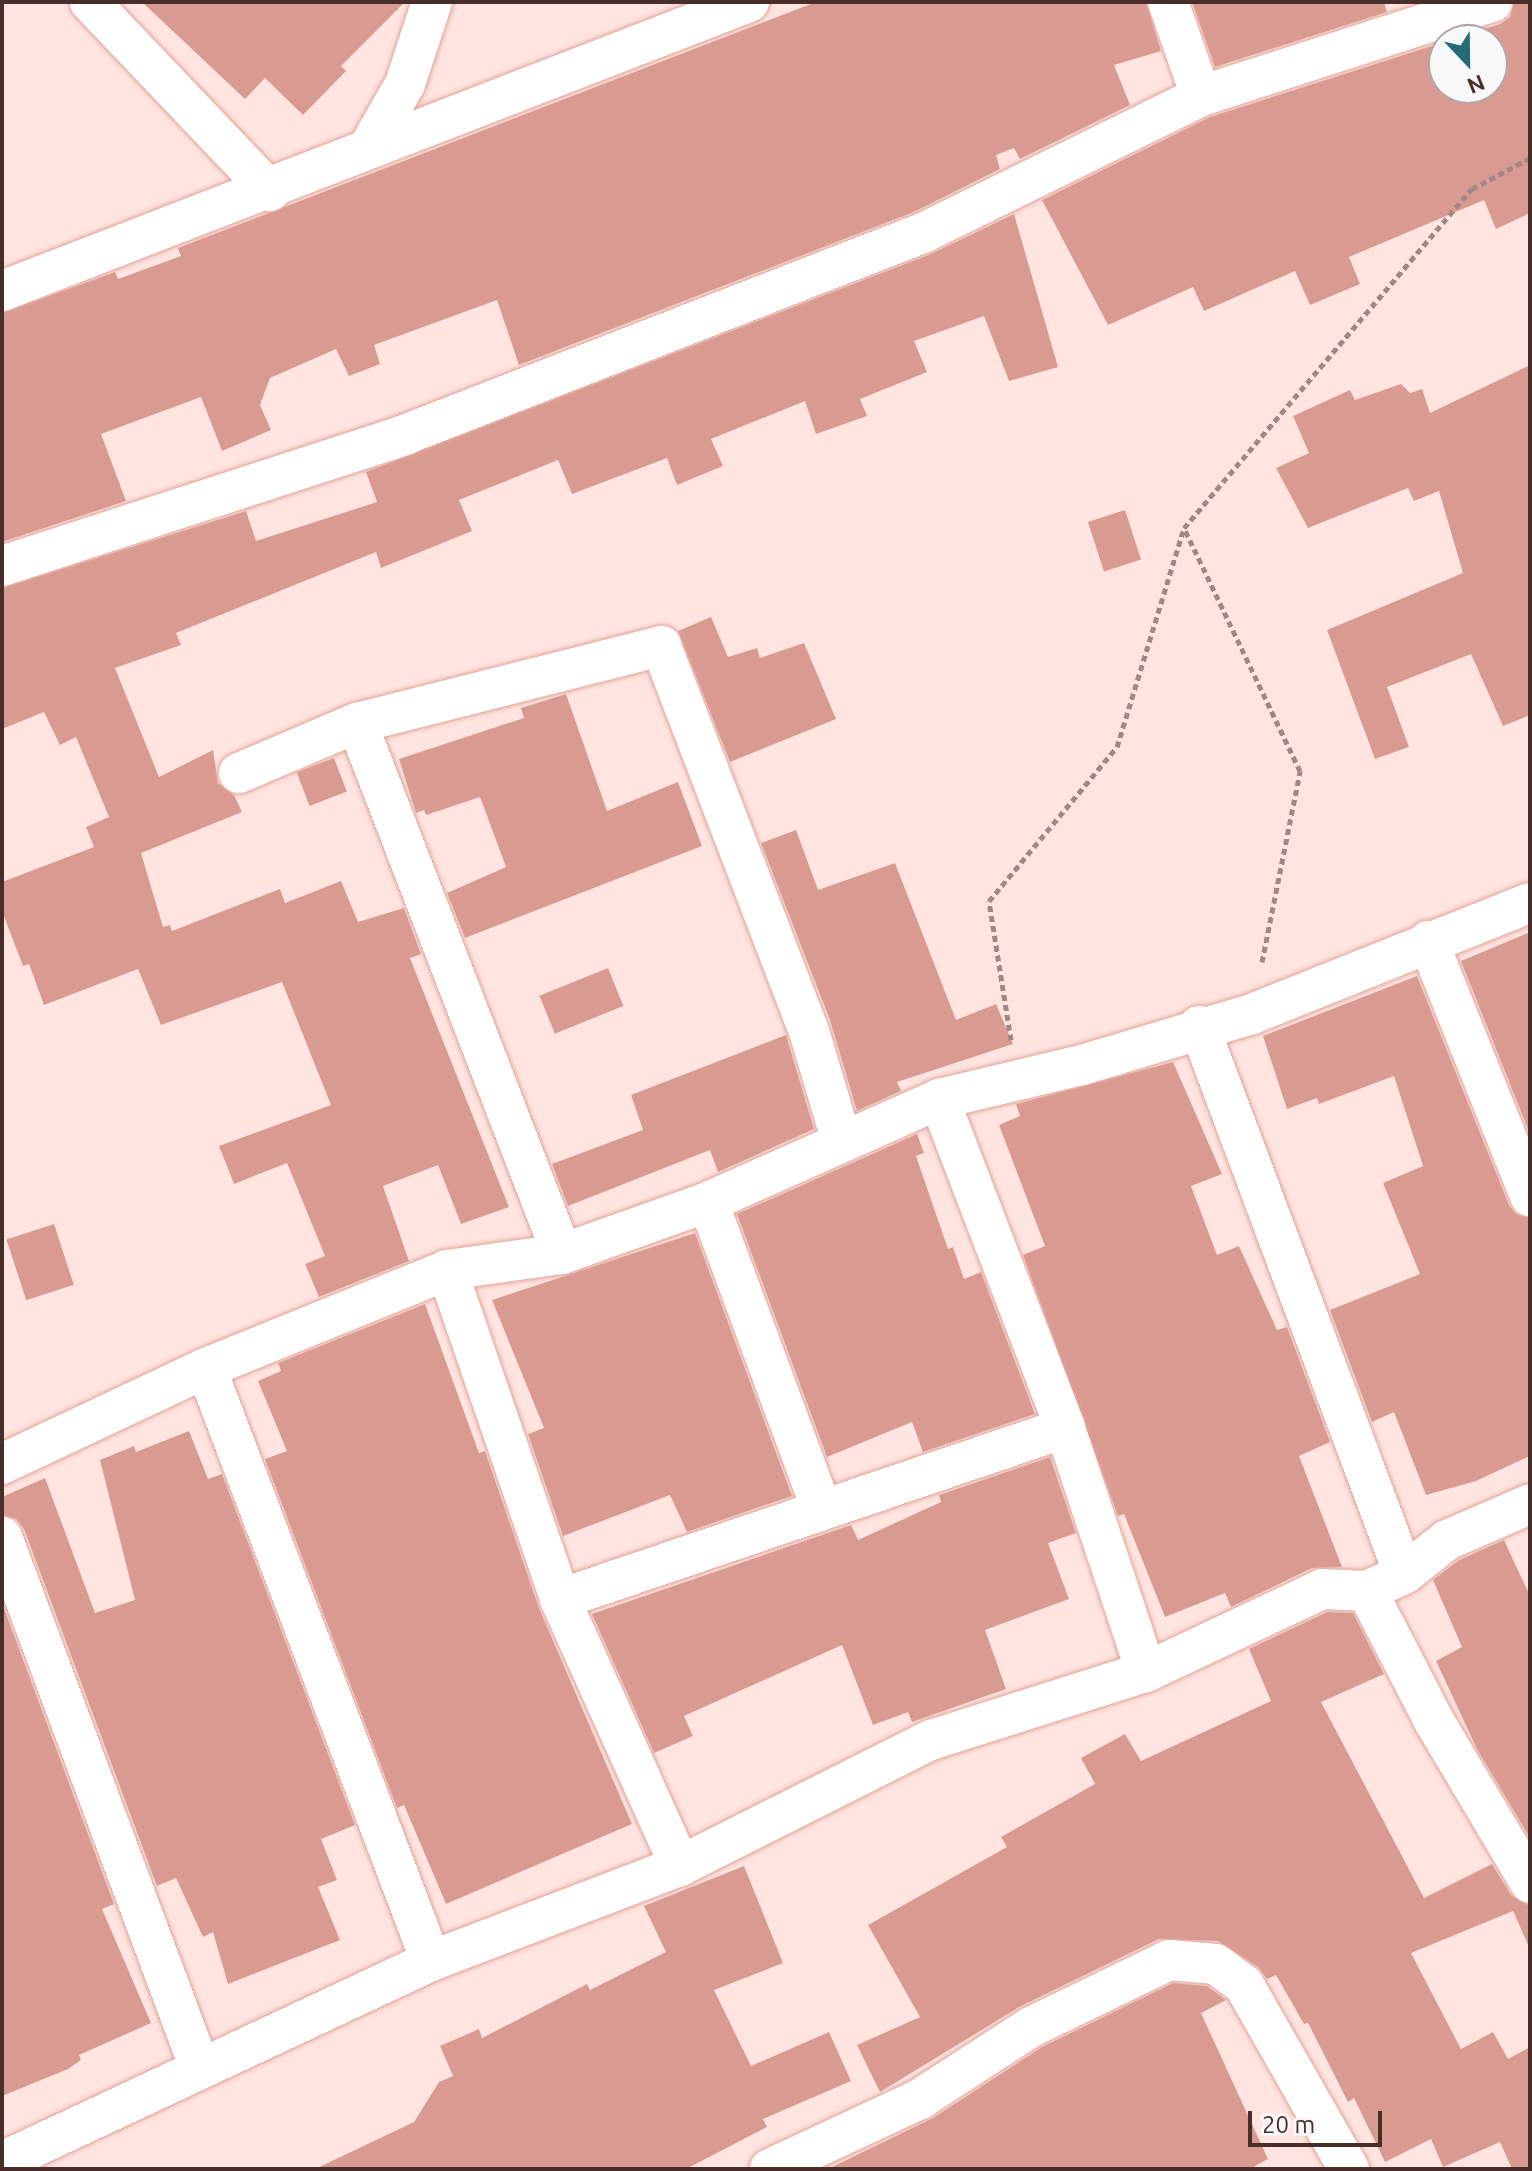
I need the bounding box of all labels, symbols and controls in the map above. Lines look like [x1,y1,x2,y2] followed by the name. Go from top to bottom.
[1428,24,1508,104] north arrow
[1464,70,1489,100] text: N
[1252,2095,1386,2145] scale bar
[1262,2111,1315,2138] text: 20 m

